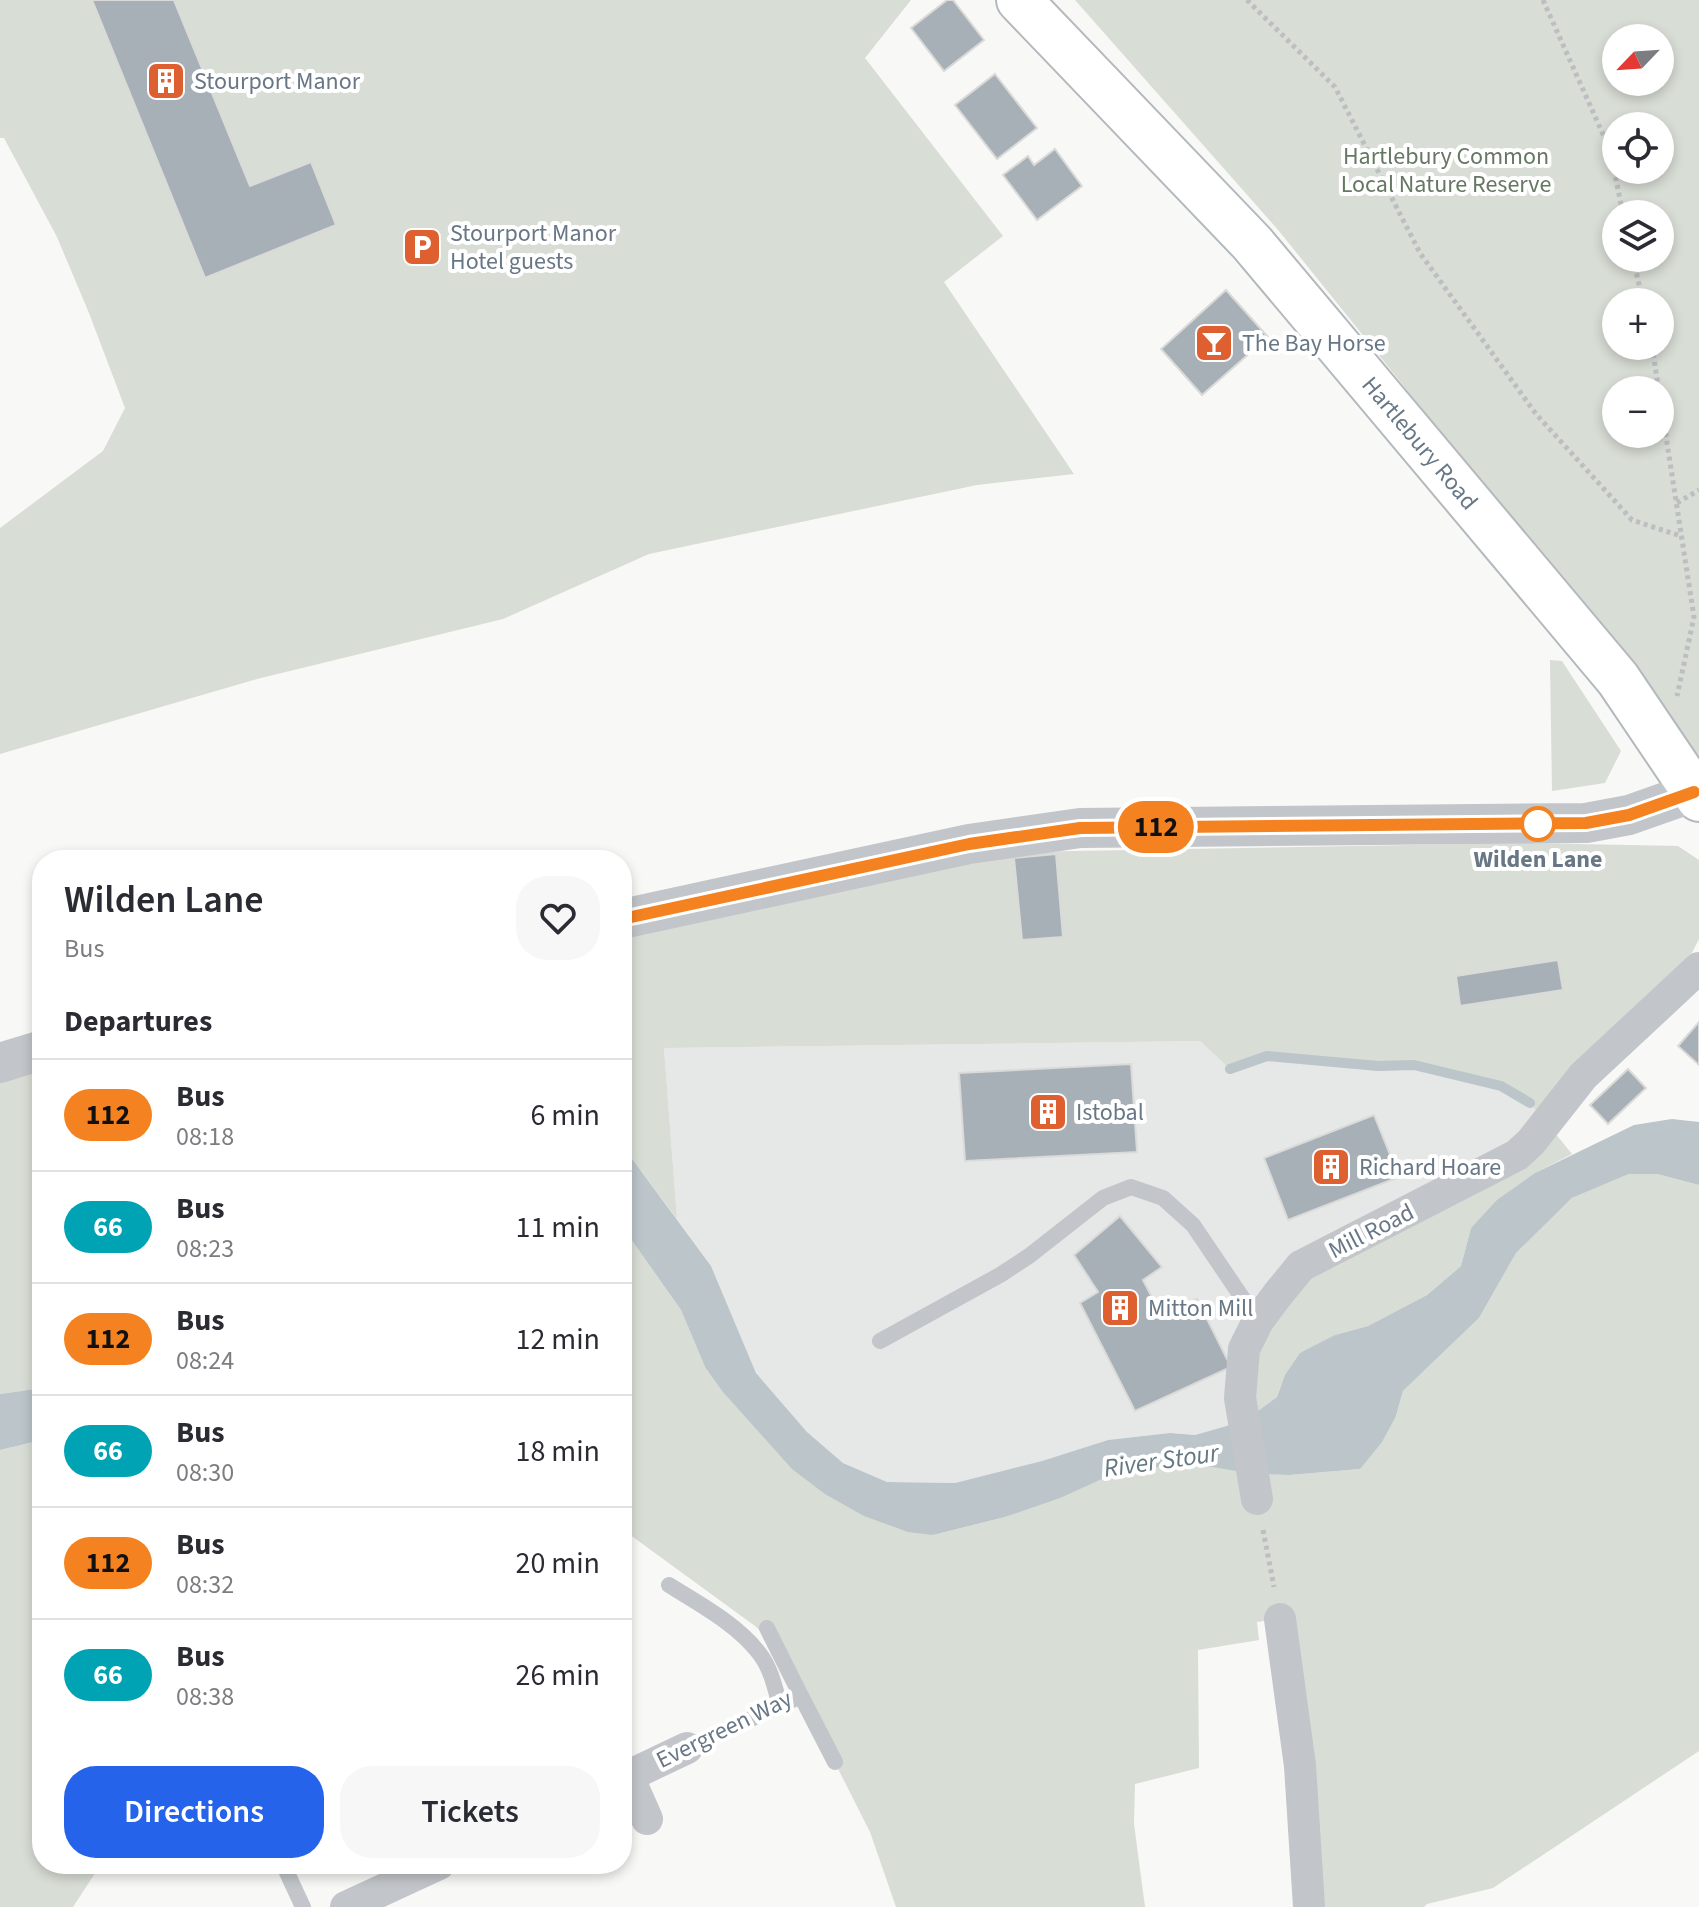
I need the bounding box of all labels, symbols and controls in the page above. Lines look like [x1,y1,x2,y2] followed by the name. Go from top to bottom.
[1602,24,1674,96] north arrow
[1602,24,1674,448] map controls
[145,60,187,102] building icon: Stourport Manor
[194,64,361,99] place label: Stourport Manor
[1602,112,1674,184] button: locate
[1341,139,1551,202] park label: Hartlebury Common Local Nature Reserve
[1602,200,1674,272] button: layers
[450,216,617,279] place label: Stourport Manor Hotel guests
[401,226,443,268] parking icon: Stourport Manor Hotel guests
[1602,288,1674,360] button: +
[1193,322,1235,364] bar icon: The Bay Horse
[1242,326,1386,361] place label: The Bay Horse
[1353,369,1486,518] street label: Hartlebury Road
[1602,376,1674,448] button: −
[1110,801,1202,853] line badge: 112
[1134,807,1178,847] text: 112
[1521,807,1555,841] marker: Wilden Lane
[1474,842,1602,877] place label: Wilden Lane
[64,873,263,927] text: Wilden Lane
[516,876,600,960] button: heart
[64,930,104,967] text: Bus
[64,1000,212,1043] text: Departures
[176,1075,224,1118] text: Bus
[1027,1091,1069,1133] building icon: Istobal
[530,1094,600,1137] text: 6 min
[86,1095,130,1135] text: 112
[1076,1095,1144,1130] place label: Istobal
[176,1118,234,1155] text: 08:18
[1310,1146,1352,1188] building icon: Richard Hoare
[1359,1150,1501,1185] place label: Richard Hoare
[176,1187,224,1230] text: Bus
[1322,1195,1420,1268] street label: Mill Road
[516,1206,600,1249] text: 11 min
[93,1207,123,1247] text: 66
[176,1230,234,1267] text: 08:23
[1099,1287,1141,1329] building icon: Mitton Mill
[1148,1291,1253,1326] place label: Mitton Mill
[176,1299,224,1342] text: Bus
[516,1318,600,1361] text: 12 min
[86,1319,130,1359] text: 112
[176,1342,234,1379] text: 08:24
[176,1411,224,1454] text: Bus
[516,1430,600,1473] text: 18 min
[93,1431,123,1471] text: 66
[1101,1434,1222,1487] water label: River Stour
[176,1454,234,1491] text: 08:30
[176,1523,224,1566] text: Bus
[516,1542,600,1585] text: 20 min
[86,1543,130,1583] text: 112
[176,1566,234,1603] text: 08:32
[176,1635,224,1678] text: Bus
[516,1654,600,1697] text: 26 min
[93,1655,123,1695] text: 66
[176,1678,234,1715] text: 08:38
[650,1681,798,1777] street label: Evergreen Way
[64,1766,324,1858] button: Directions
[340,1766,600,1858] button: Tickets

